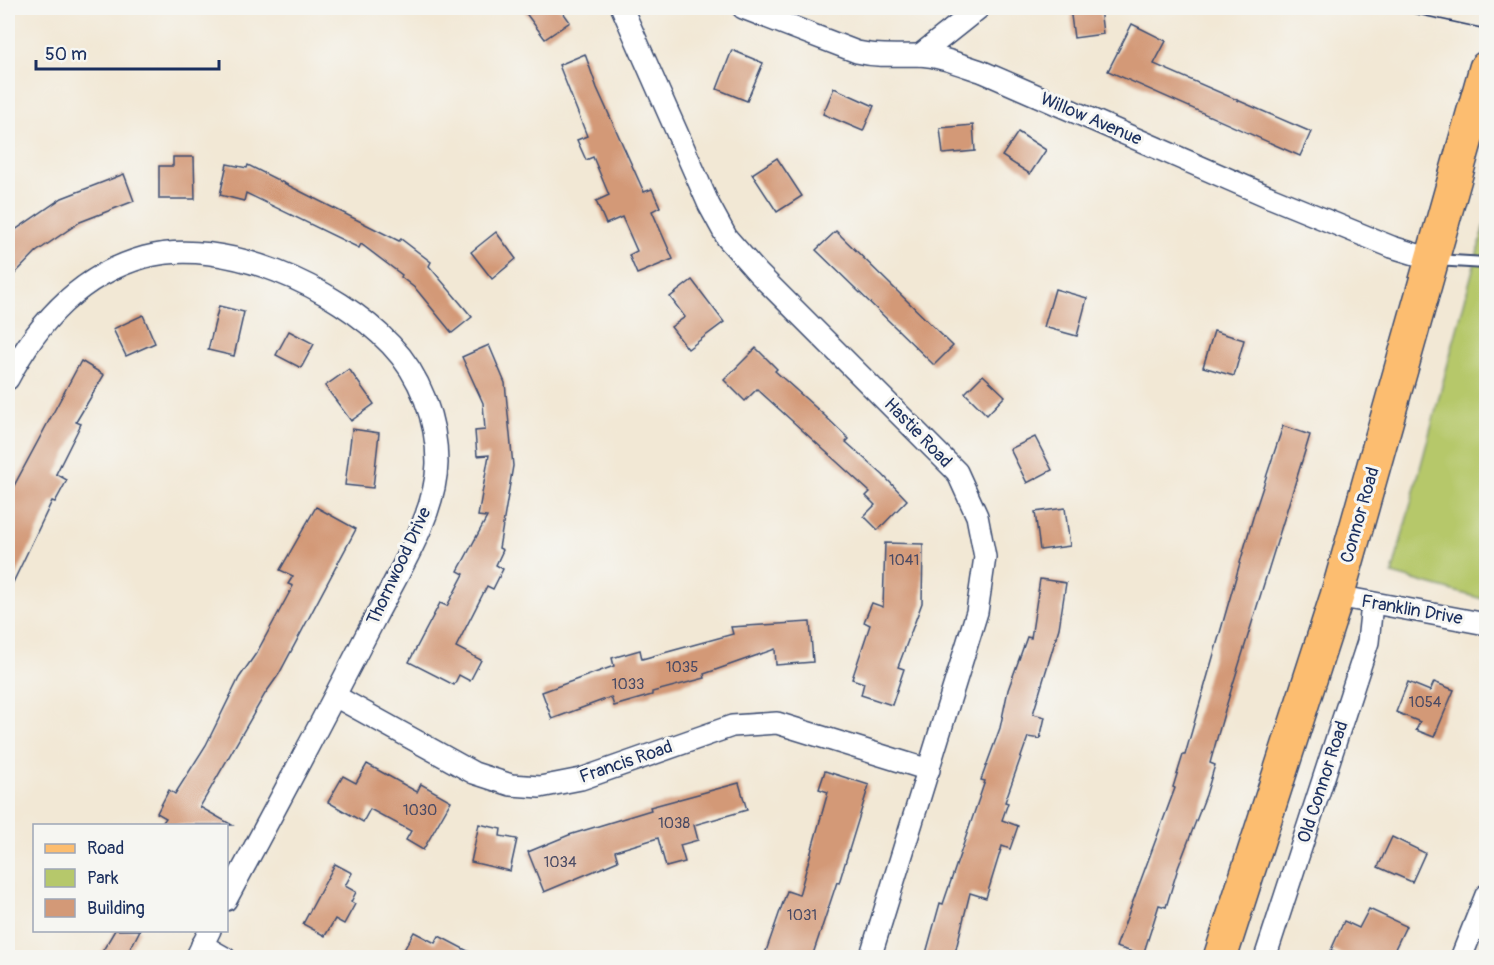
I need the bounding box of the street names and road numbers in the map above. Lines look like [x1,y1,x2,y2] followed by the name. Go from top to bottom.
[1037,87,1145,151] street label: Willow Avenue
[879,393,957,473] street label: Hastie Road
[1335,464,1385,566] street label: Connor Road
[362,503,436,629] street label: Thornwood Drive
[1359,590,1465,630] street label: Franklin Drive
[1292,718,1354,846] street label: Old Connor Road
[576,735,676,789] street label: Francis Road

